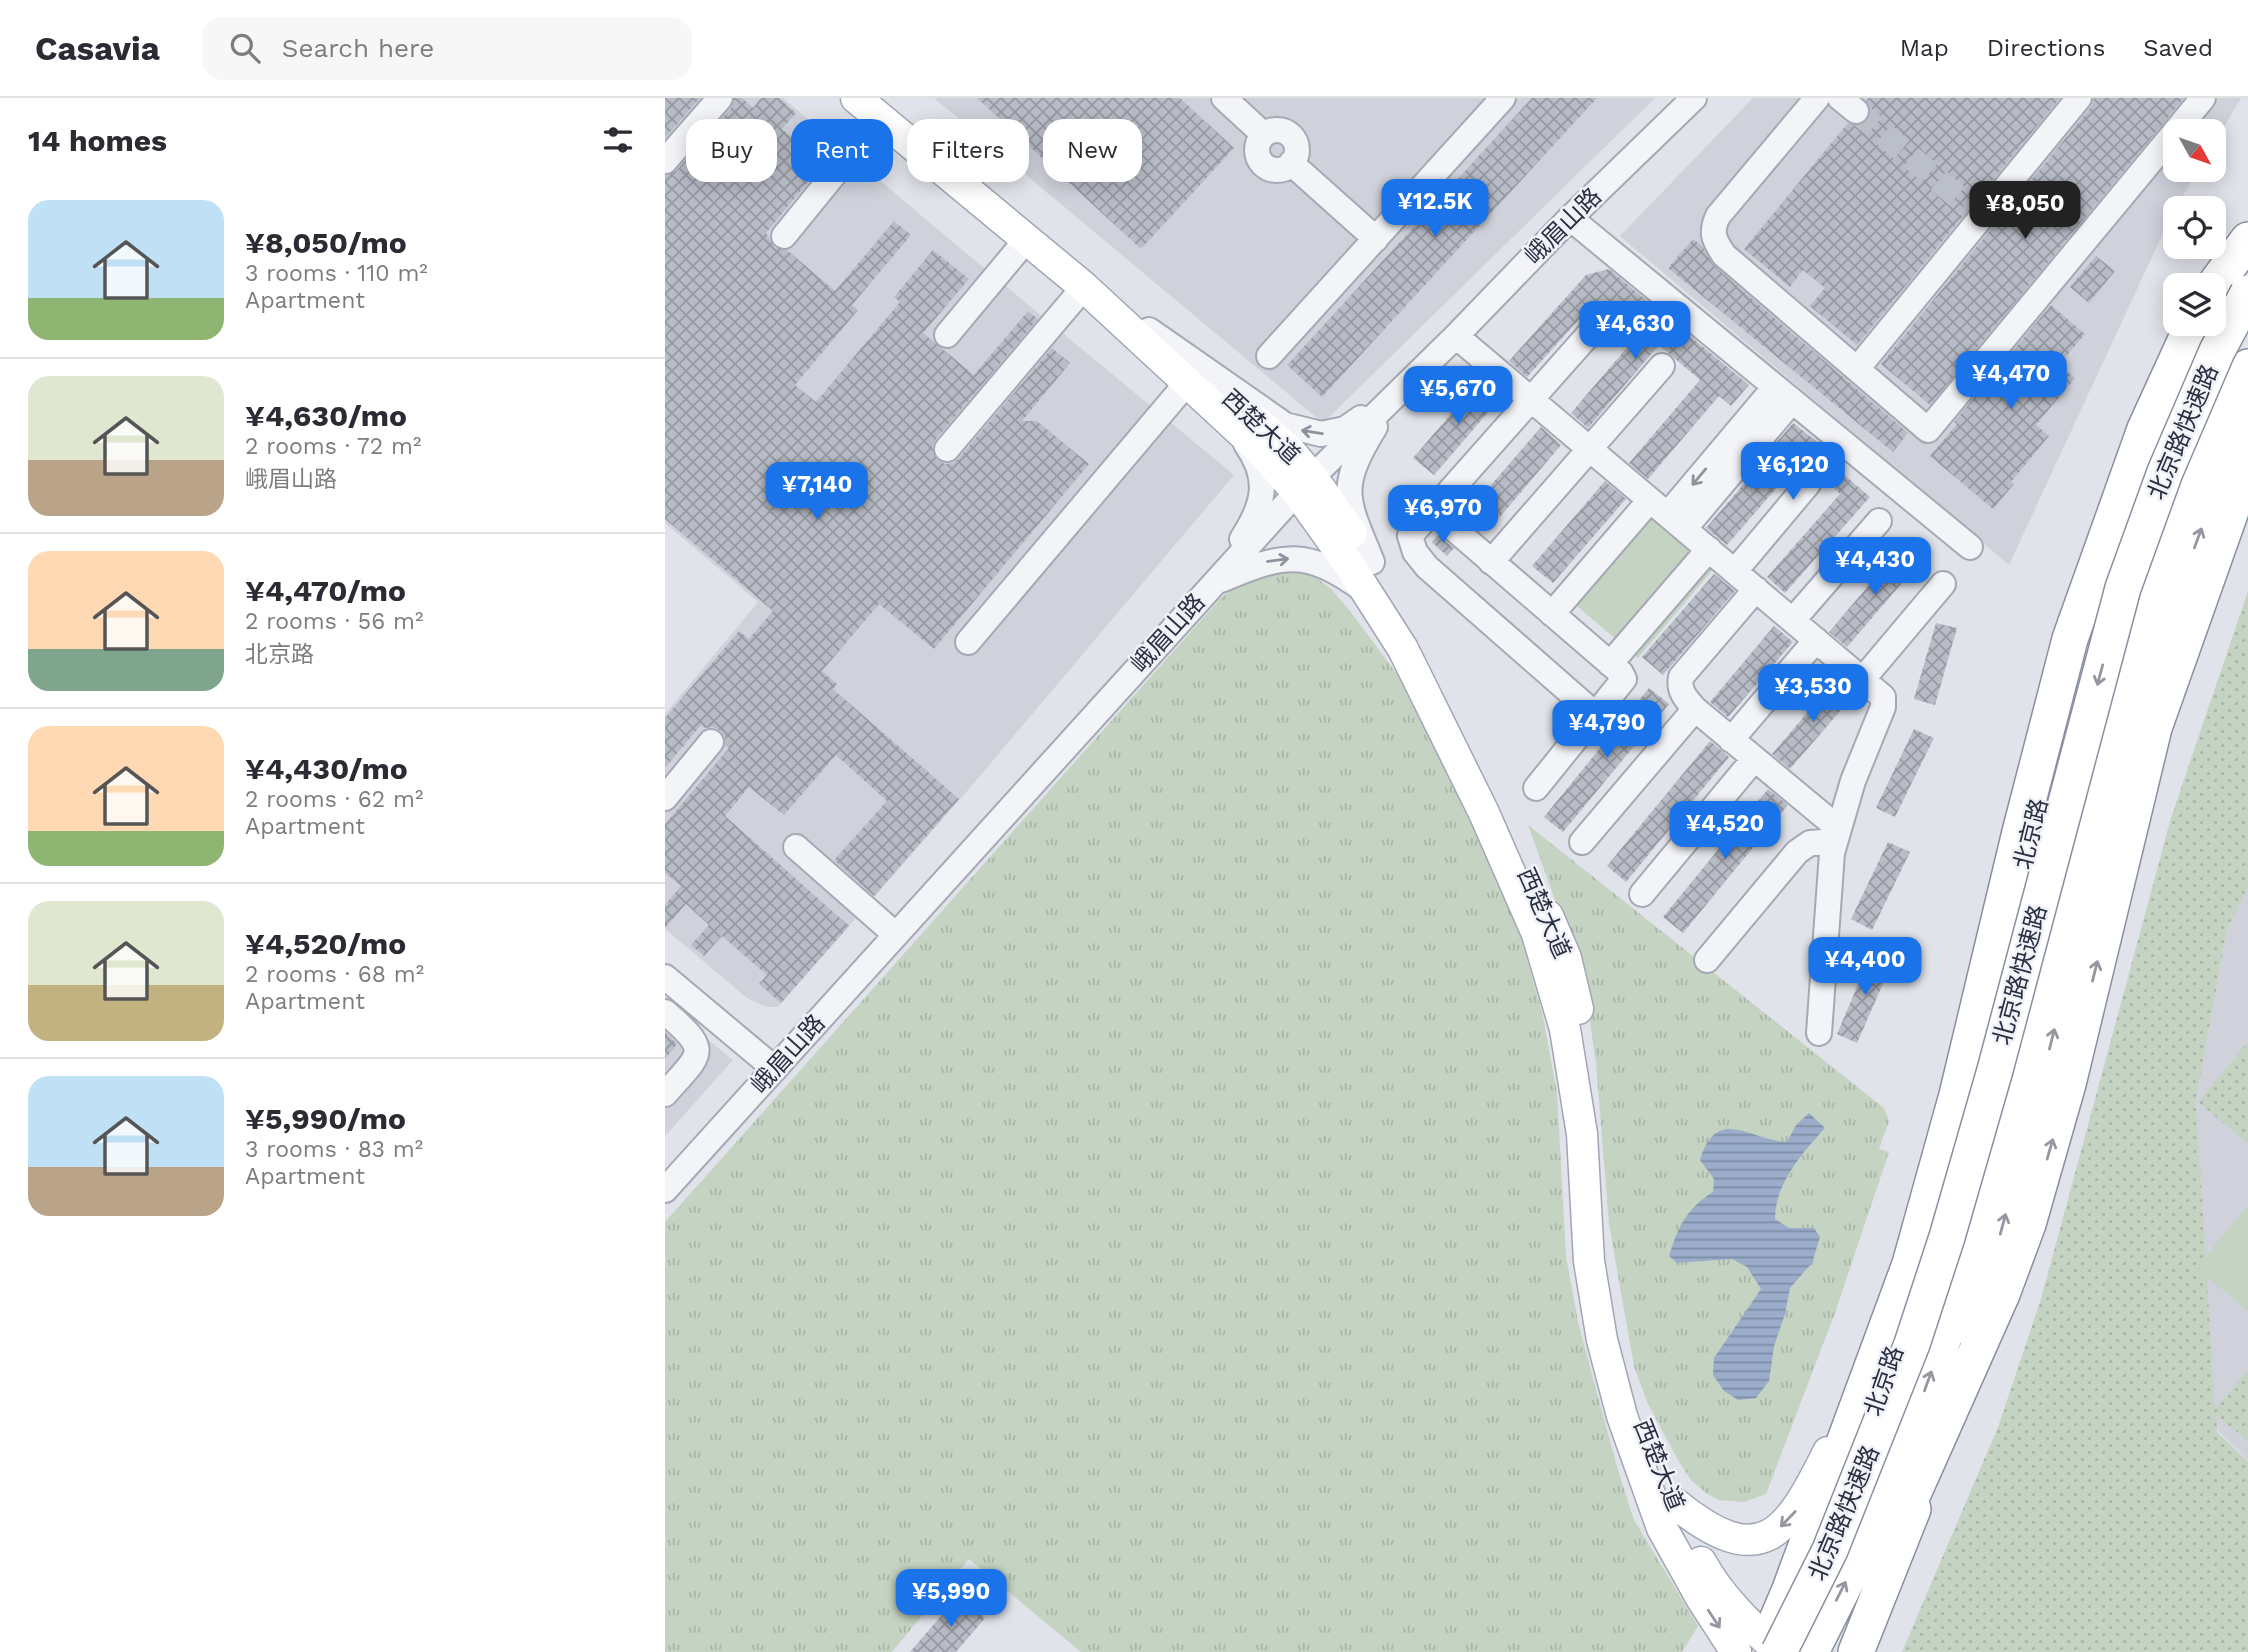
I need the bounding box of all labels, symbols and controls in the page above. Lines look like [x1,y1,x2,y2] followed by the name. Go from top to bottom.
[202,17,692,80] search box
[35,29,160,68] text: Casavia
[226,29,264,67] icon: search
[282,33,434,63] text: Search here
[1900,34,1949,62] text: Map
[1987,34,2105,62] text: Directions
[2143,34,2213,62] text: Saved
[686,119,777,182] chip: Buy
[791,119,893,182] chip: Rent
[907,119,1029,182] chip: Filters
[1043,119,1142,182] chip: New
[2163,119,2226,182] north arrow
[2163,119,2226,336] map controls
[599,121,637,159] icon: filters
[28,123,167,158] text: 14 homes
[1378,180,1492,239] pin: ¥12.5K
[1968,181,2082,241] pin: ¥8,050
[1519,182,1607,270] street label: 峨眉山路
[1398,188,1472,215] text: ¥12.5K
[1985,190,2065,217] text: ¥8,050
[2163,196,2226,259] button: locate
[245,225,407,260] text: ¥8,050/mo
[84,228,168,312] icon: home
[245,260,428,287] text: 3 rooms · 110 m²
[2163,273,2226,336] button: layers
[245,287,365,314] text: Apartment
[1578,302,1692,361] pin: ¥4,630
[1595,310,1675,337] text: ¥4,630
[1954,352,2068,411] pin: ¥4,470
[1972,360,2050,387] text: ¥4,470
[2142,360,2224,504] street label: 北京路快速路
[1401,366,1515,426] pin: ¥5,670
[1419,375,1497,402] text: ¥5,670
[1216,384,1306,470] street label: 西楚大道
[245,398,407,433] text: ¥4,630/mo
[84,404,168,488] icon: home
[1301,425,1324,438] one-way arrow
[245,433,421,460] text: 2 rooms · 72 m²
[1736,442,1850,502] pin: ¥6,120
[1757,451,1829,478] text: ¥6,120
[760,462,874,522] pin: ¥7,140
[245,466,337,493] text: 峨眉山路
[1692,467,1707,485] one-way arrow
[782,471,852,498] text: ¥7,140
[1386,486,1500,545] pin: ¥6,970
[1404,494,1482,521] text: ¥6,970
[2193,528,2205,550] one-way arrow
[1818,538,1932,597] pin: ¥4,430
[1835,546,1915,573] text: ¥4,430
[1266,554,1289,567] one-way arrow
[245,573,406,608] text: ¥4,470/mo
[84,579,168,663] icon: home
[1125,588,1211,678] street label: 峨眉山路
[245,608,423,635] text: 2 rooms · 56 m²
[245,641,314,668] text: 北京路
[1756,664,1870,724] pin: ¥3,530
[2092,664,2105,686] one-way arrow
[1774,673,1852,700] text: ¥3,530
[1550,700,1664,760] pin: ¥4,790
[1568,709,1646,736] text: ¥4,790
[245,751,408,786] text: ¥4,430/mo
[84,754,168,838] icon: home
[245,786,423,813] text: 2 rooms · 62 m²
[2009,796,2053,872] street label: 北京路
[1668,802,1782,861] pin: ¥4,520
[1686,810,1764,837] text: ¥4,520
[245,813,365,840] text: Apartment
[1512,863,1576,963] street label: 西楚大道
[1988,902,2052,1048] street label: 北京路快速路
[245,926,406,961] text: ¥4,520/mo
[84,929,168,1013] icon: home
[1808,937,1922,997] pin: ¥4,400
[1824,946,1906,973] text: ¥4,400
[2089,960,2102,982] one-way arrow
[245,961,424,988] text: 2 rooms · 68 m²
[245,988,365,1015] text: Apartment
[745,1009,831,1099] street label: 峨眉山路
[2046,1028,2059,1050] one-way arrow
[245,1101,406,1136] text: ¥5,990/mo
[84,1104,168,1188] icon: home
[245,1136,423,1163] text: 3 rooms · 83 m²
[2044,1138,2057,1160] one-way arrow
[245,1163,365,1190] text: Apartment
[1997,1213,2010,1235] one-way arrow
[1859,1342,1909,1420] street label: 北京路
[1923,1370,1935,1392] one-way arrow
[1628,1415,1690,1515] street label: 西楚大道
[1803,1441,1885,1585] street label: 北京路快速路
[1779,1510,1796,1527] one-way arrow
[894,1570,1008,1629] pin: ¥5,990
[912,1578,990,1605] text: ¥5,990
[1835,1581,1849,1602] one-way arrow
[1707,1609,1721,1628] one-way arrow

